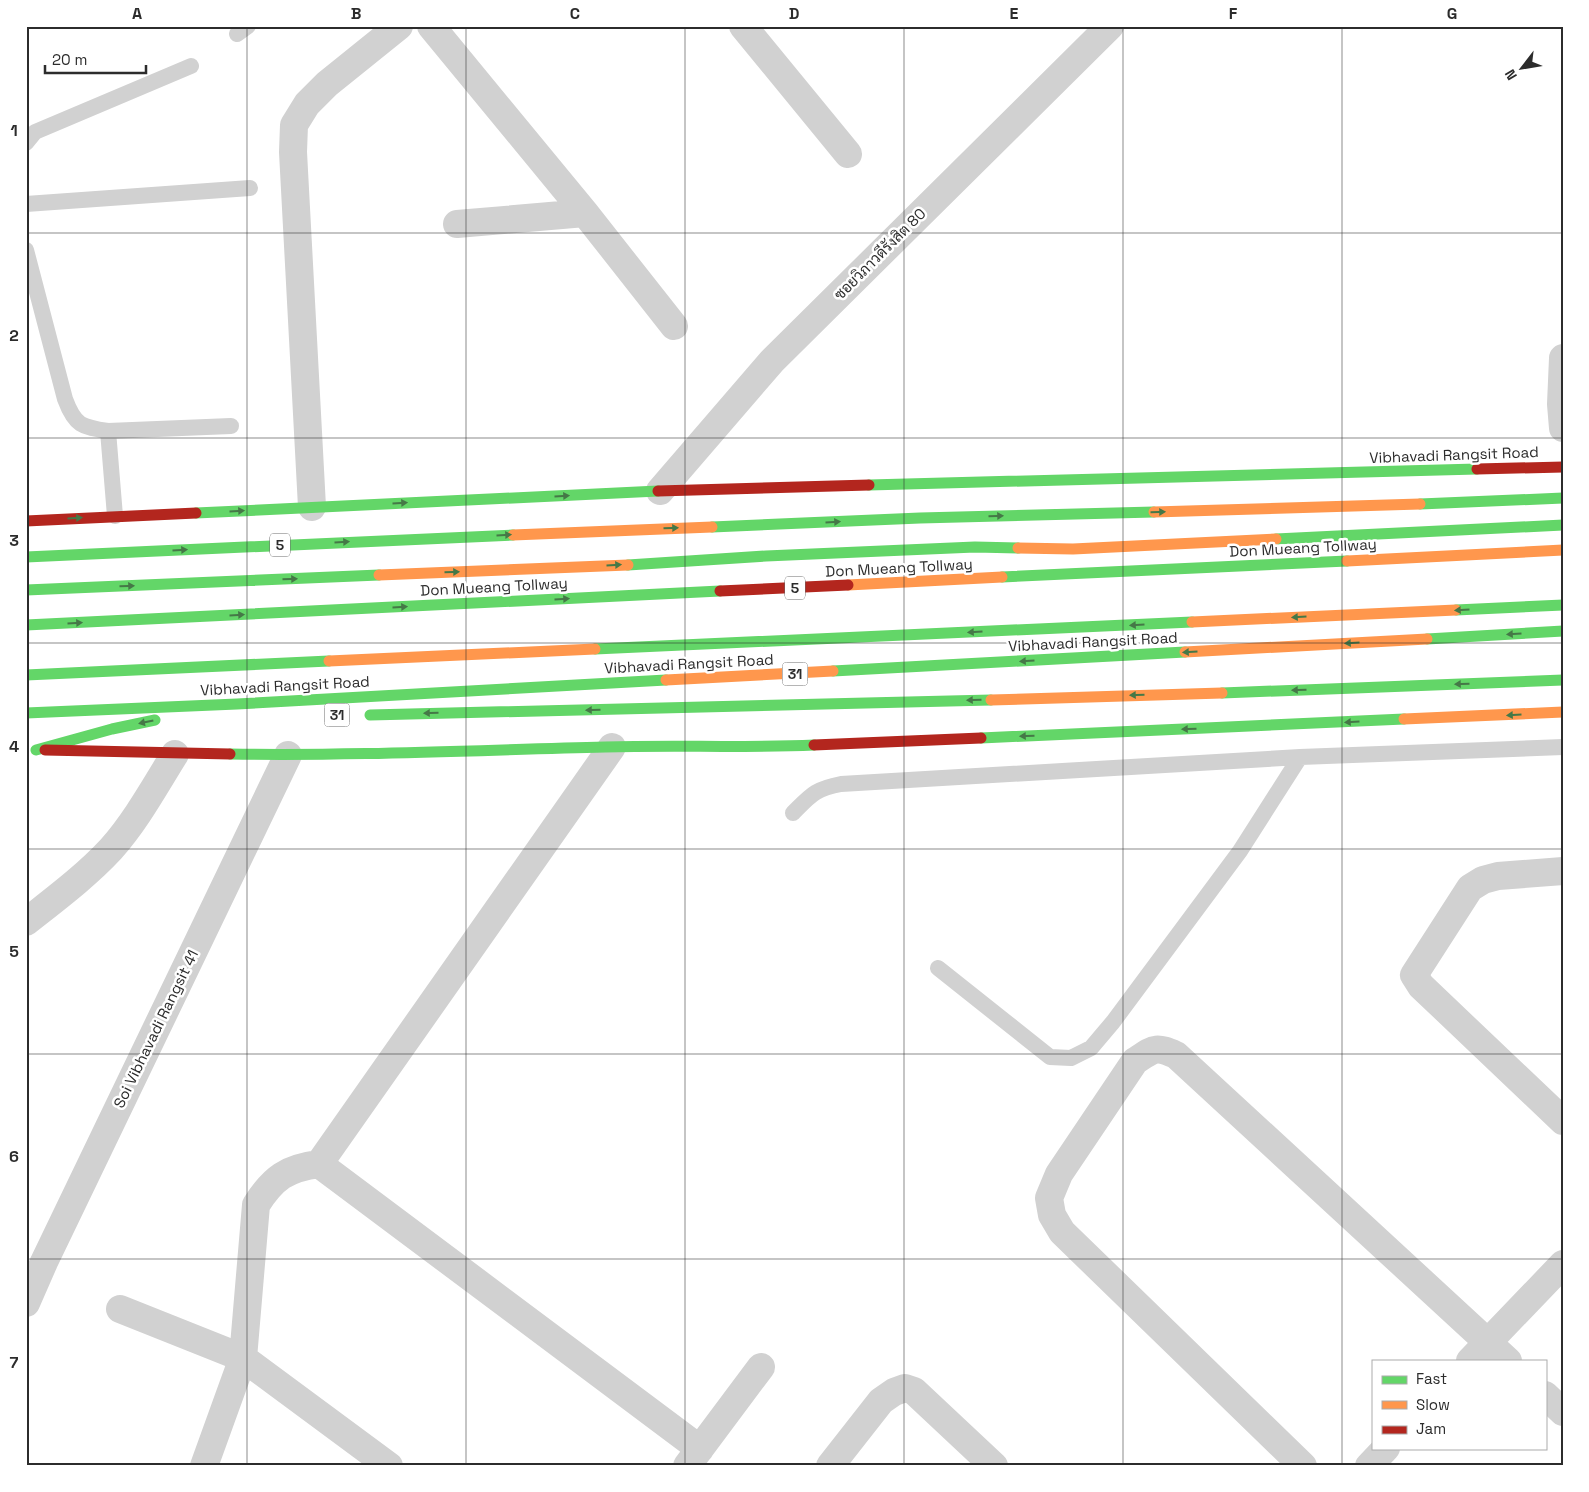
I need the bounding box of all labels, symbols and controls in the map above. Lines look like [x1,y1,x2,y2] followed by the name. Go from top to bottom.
[132,3,142,24] text: A
[351,3,361,24] text: B
[570,3,580,24] text: C
[789,3,799,24] text: D
[1010,3,1019,24] text: E
[1229,3,1238,24] text: F
[1447,3,1457,24] text: G
[45,42,146,74] scale bar
[1496,42,1546,92] north arrow
[52,50,87,69] text: 20 m
[1501,66,1521,83] text: N
[10,120,18,141] text: 1
[830,204,930,304] street label: ซอยวิภาวดีรังสิต 80
[9,325,19,346] text: 2
[1369,442,1539,467] street label: Vibhavadi Rangsit Road
[554,491,570,499] one-way arrow
[392,499,408,507] one-way arrow
[230,506,246,514] one-way arrow
[1150,508,1166,516] one-way arrow
[988,512,1004,520] one-way arrow
[67,514,83,522] one-way arrow
[826,517,842,525] one-way arrow
[663,524,679,532] one-way arrow
[9,530,19,551] text: 3
[497,531,513,539] one-way arrow
[270,534,290,556] road number: 5
[1229,534,1377,561] street label: Don Mueang Tollway
[334,538,350,546] one-way arrow
[172,546,188,554] one-way arrow
[825,554,973,581] street label: Don Mueang Tollway
[607,561,623,569] one-way arrow
[444,568,460,576] one-way arrow
[420,573,568,600] street label: Don Mueang Tollway
[282,575,298,583] one-way arrow
[785,576,805,600] road number: 5
[120,581,136,589] one-way arrow
[554,595,570,603] one-way arrow
[392,603,408,611] one-way arrow
[1453,606,1469,614] one-way arrow
[230,611,246,619] one-way arrow
[1291,613,1307,621] one-way arrow
[67,618,83,626] one-way arrow
[1129,621,1145,629] one-way arrow
[966,628,982,636] one-way arrow
[1008,628,1178,655] street label: Vibhavadi Rangsit Road
[1506,631,1522,639] one-way arrow
[1344,640,1360,648] one-way arrow
[1181,649,1197,657] one-way arrow
[604,650,774,677] street label: Vibhavadi Rangsit Road
[1019,658,1035,666] one-way arrow
[782,662,808,686] road number: 31
[200,672,370,699] street label: Vibhavadi Rangsit Road
[1453,680,1469,688] one-way arrow
[1291,687,1307,695] one-way arrow
[1129,691,1145,699] one-way arrow
[966,696,982,704] one-way arrow
[324,704,350,726] road number: 31
[585,707,601,715] one-way arrow
[422,710,438,718] one-way arrow
[1506,711,1522,719] one-way arrow
[138,718,154,726] one-way arrow
[1343,718,1359,726] one-way arrow
[1181,725,1197,733] one-way arrow
[1019,732,1035,740] one-way arrow
[9,736,19,757] text: 4
[9,941,19,962] text: 5
[109,946,202,1111] street label: Soi Vibhavadi Rangsit 41
[9,1146,19,1167] text: 6
[10,1352,19,1373] text: 7
[1372,1360,1546,1450] legend
[1416,1369,1447,1388] text: Fast
[1416,1395,1450,1414] text: Slow
[1416,1419,1446,1438] text: Jam

